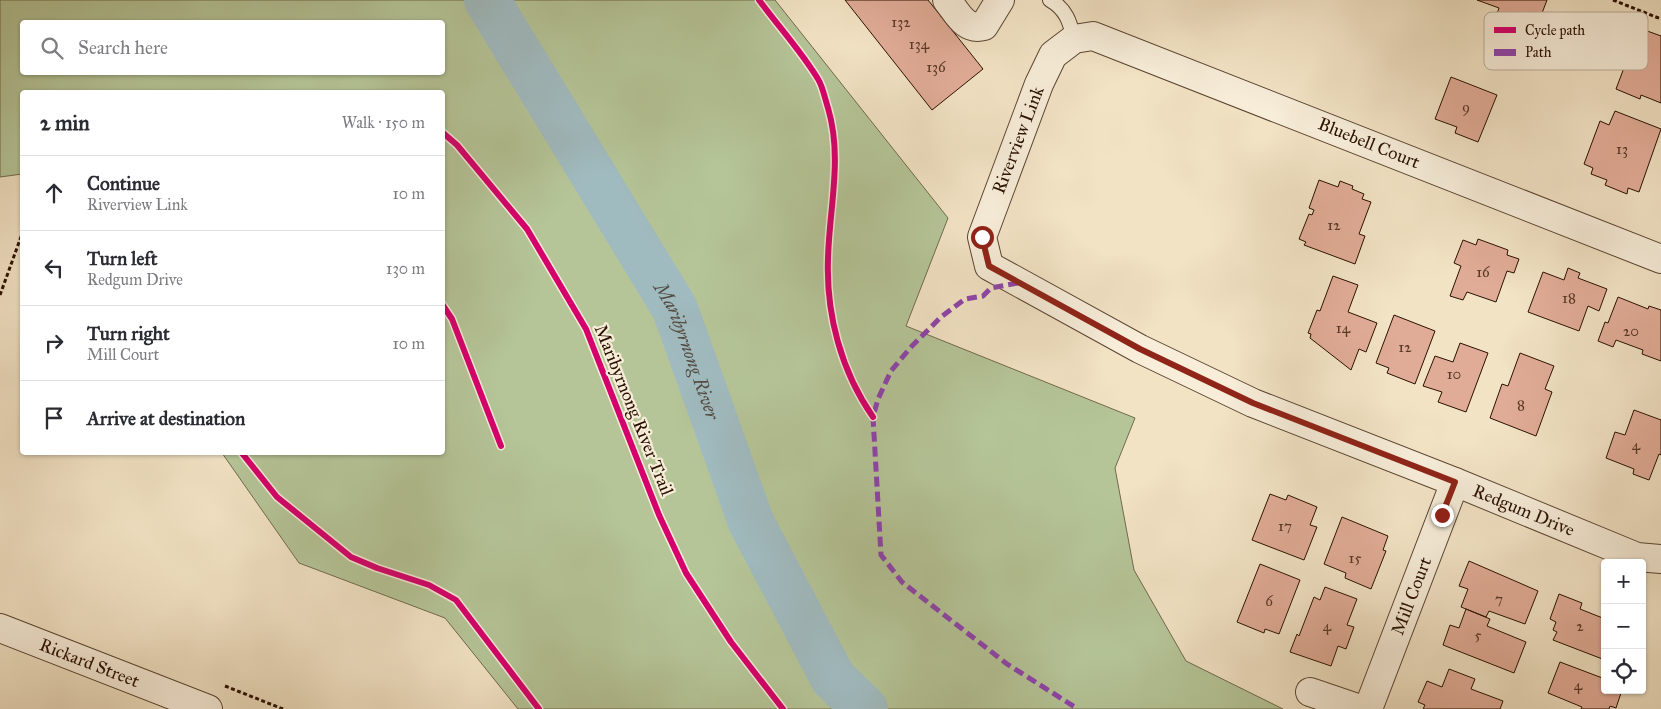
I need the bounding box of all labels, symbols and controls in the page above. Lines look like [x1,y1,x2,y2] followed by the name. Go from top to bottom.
[1484,12,1648,70] legend
[891,13,911,31] house number: 132
[20,20,445,75] search box
[1525,22,1585,39] text: Cycle path
[38,34,66,62] icon: search
[909,35,930,53] house number: 134
[78,36,168,59] text: Search here
[1525,44,1552,61] text: Path
[926,58,947,76] house number: 136
[987,83,1049,197] street label: Riverview Link
[1462,98,1470,116] house number: 9
[40,110,90,136] text: 2 min
[342,113,425,132] text: Walk · 150 m
[1315,113,1424,174] street label: Bluebell Court
[1616,140,1628,158] house number: 13
[87,172,160,195] text: Continue
[40,179,68,207] icon: ahead
[393,184,425,203] text: 10 m
[87,195,188,214] text: Riverview Link
[1327,216,1341,234] house number: 12
[971,226,994,249] route start
[87,247,157,270] text: Turn left
[40,254,68,282] icon: left
[386,259,425,278] text: 130 m
[1476,263,1491,281] house number: 16
[87,270,183,289] text: Redgum Drive
[649,276,725,423] water label: Maribyrnong River
[1562,289,1576,307] house number: 18
[1336,319,1351,337] house number: 14
[589,321,678,499] street label: Maribyrnong River Trail
[87,322,170,345] text: Turn right
[1623,322,1639,340] house number: 20
[40,329,68,357] icon: right
[393,334,425,353] text: 10 m
[1398,338,1412,356] house number: 12
[87,345,159,364] text: Mill Court
[1447,365,1461,383] house number: 10
[1517,396,1525,414] house number: 8
[40,404,68,432] icon: arrive
[87,407,245,430] text: Arrive at destination
[1632,436,1641,454] house number: 4
[1470,480,1578,541] street label: Redgum Drive
[1431,504,1454,527] route end
[1278,517,1292,535] house number: 17
[1349,549,1361,567] house number: 15
[1386,554,1436,638] street label: Mill Court
[1601,559,1646,694] map controls
[1601,559,1646,604] button: +
[1495,590,1503,608] house number: 7
[1265,592,1274,610] house number: 6
[1601,604,1646,649] button: −
[1323,617,1332,635] house number: 4
[1576,617,1584,635] house number: 2
[1475,626,1482,644] house number: 5
[36,633,143,692] street label: Rickard Street
[1601,649,1646,694] button: locate
[1574,676,1583,694] house number: 4

